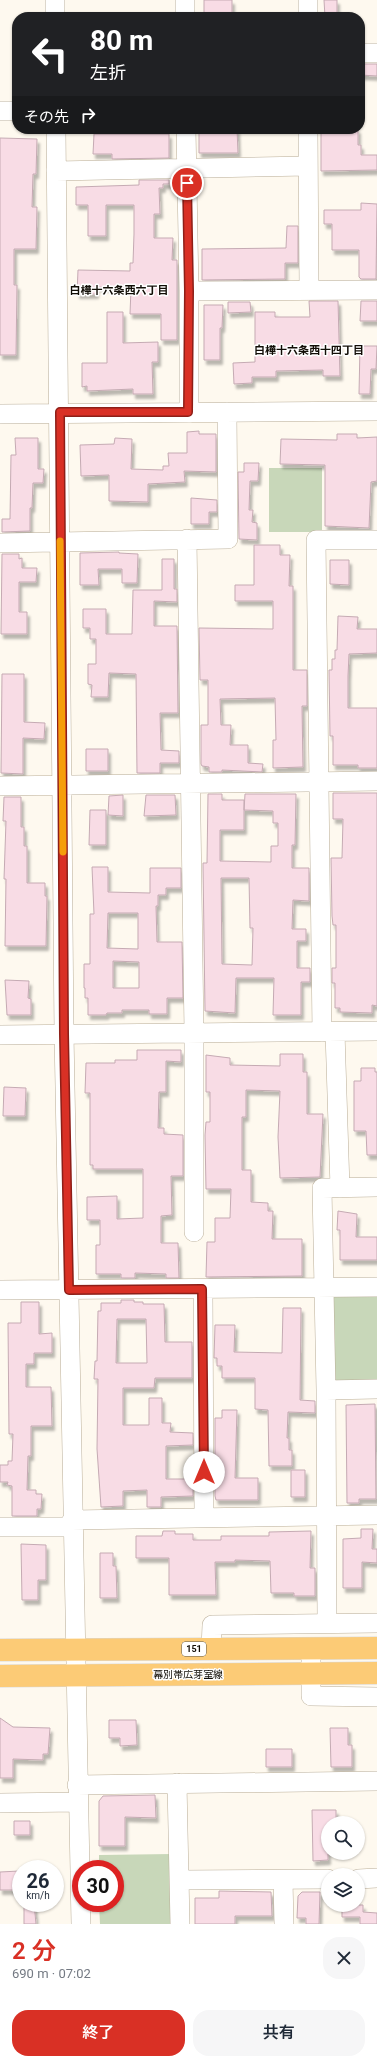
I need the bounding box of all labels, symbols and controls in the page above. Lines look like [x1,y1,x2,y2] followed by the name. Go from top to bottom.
[90,24,153,57] text: 80 m
[24,28,76,80] icon: left
[90,62,126,83] text: 左折
[77,104,99,126] icon: right
[24,108,69,126] text: その先
[170,166,204,200] pin
[176,172,198,194] icon: arrive
[70,284,169,297] district label: 白樺十六条西六丁目
[254,344,364,357] district label: 白樺十六条西十四丁目
[183,1451,225,1493] position arrow
[182,1642,206,1656] road number: 151
[153,1669,223,1680] street label: 幕別帯広芽室線
[321,1816,365,1912] map controls
[321,1816,365,1860] button: search
[72,1860,124,1912] speed limit sign: 30
[321,1868,365,1912] button: layers
[27,1869,49,1893] text: 26
[26,1890,50,1901] text: km/h
[12,1937,56,1965] text: 2 分
[323,1937,365,1979] button: close
[12,1966,91,1981] text: 690 m · 07:02
[12,2010,185,2056] button: 終了
[193,2010,365,2056] button: 共有

